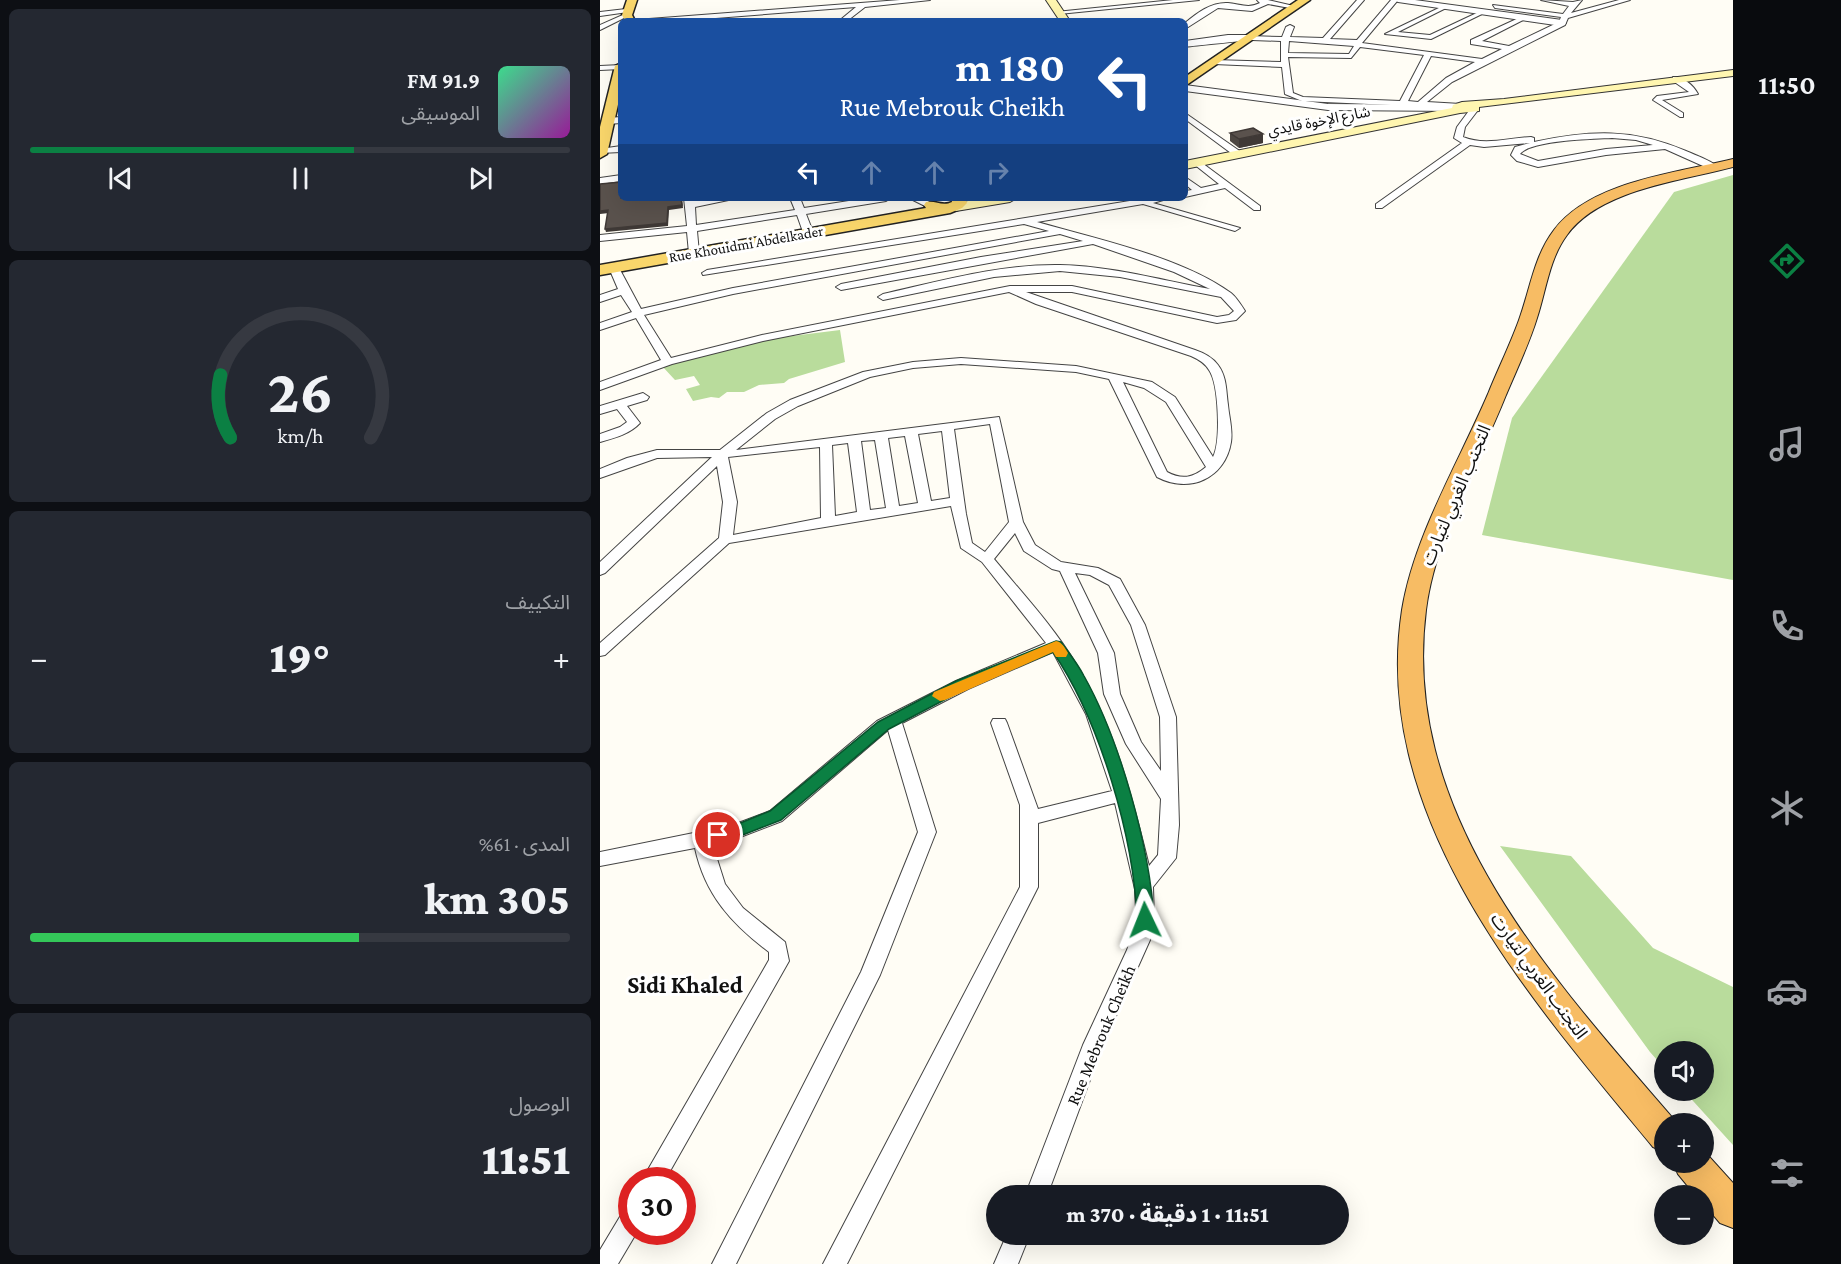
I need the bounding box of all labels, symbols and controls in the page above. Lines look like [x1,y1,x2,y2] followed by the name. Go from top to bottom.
[1086,42,1164,120] icon: left
[956,43,1065,90] text: 180 m
[407,68,480,93] text: 91.9 FM
[1758,70,1816,100] text: 11:50
[840,92,1065,122] text: Rue Mebrouk Cheikh
[401,102,480,124] text: الموسيقى
[1266,103,1373,143] street label: شارع الإخوة قايدي
[792,156,825,189] icon: left
[855,156,888,189] icon: ahead
[918,156,951,189] icon: ahead
[981,156,1014,189] icon: right
[104,162,137,195] icon: previous
[284,162,317,195] icon: pause
[464,162,497,195] icon: next
[667,222,825,265] street label: Rue Khouidmi Abdelkader
[1766,240,1808,282] icon: directions
[267,356,333,425] text: 26
[1417,422,1498,569] street label: التجنب الغربي لتيارت
[1766,423,1808,465] icon: music
[277,424,324,448] text: km/h
[506,591,570,613] text: التكييف
[1766,605,1808,647] icon: phone
[270,632,330,682] text: 19°
[30,639,47,676] text: −
[553,639,570,676] text: +
[1766,787,1808,829] icon: climate
[692,809,743,860] pin
[701,818,734,851] icon: arrive
[479,833,570,855] text: المدى · 61%
[424,874,570,924] text: 305 km
[1113,888,1177,952] position arrow
[1484,909,1591,1045] street label: التجنب الغربي لتيارت
[1062,962,1140,1108] street label: Rue Mebrouk Cheikh
[1766,970,1808,1012] icon: car
[627,971,743,998] district label: Sidi Khaled
[1654,1041,1714,1245] map controls
[1654,1041,1714,1101] button: sound
[509,1093,570,1115] text: الوصول
[1654,1113,1714,1173] button: +
[482,1134,570,1184] text: 11:51
[1766,1152,1808,1194] icon: filters
[618,1167,696,1245] speed limit sign: 30
[1654,1185,1714,1245] button: −
[1066,1202,1269,1227] text: 11:51 · 1 دقيقة · 370 m

